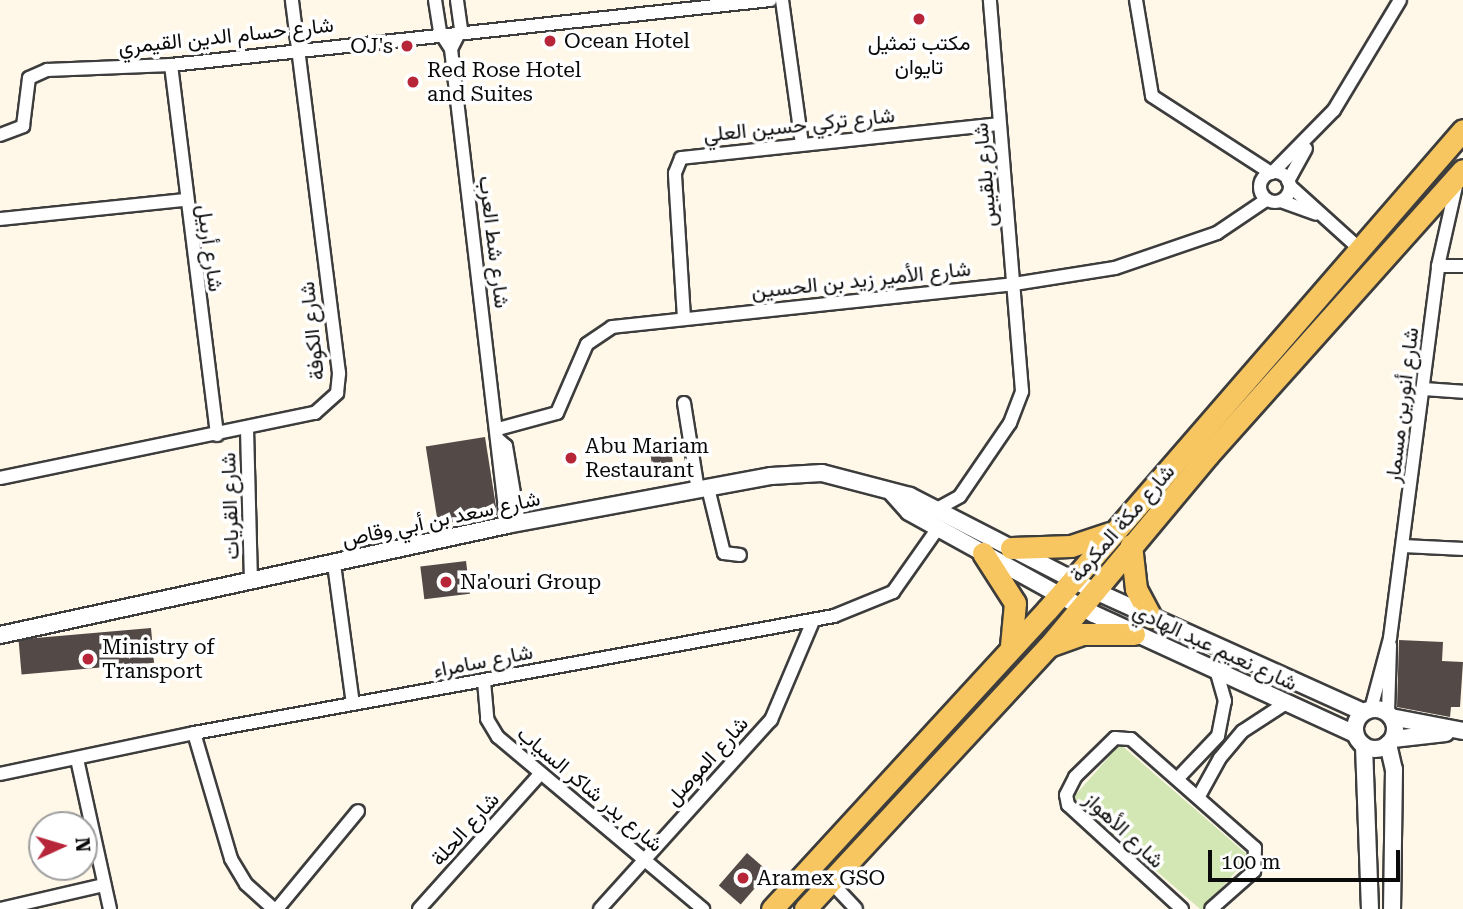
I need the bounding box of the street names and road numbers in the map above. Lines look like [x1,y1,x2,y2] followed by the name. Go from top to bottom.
[117,12,335,60] street label: شارع حسام الدين القيمري
[702,102,896,148] street label: شارع تركي حسين العلي
[968,122,1002,228] street label: شارع بلقيس
[473,174,515,310] street label: شارع شط العرب
[191,203,229,293] street label: شارع أربيل
[750,256,972,304] street label: شارع الأمير زيد بن الحسين
[294,280,330,382] street label: شارع الكوفة
[1380,326,1424,484] street label: شارع أنورين مسمار
[216,452,244,560] street label: شارع القريات
[1064,459,1180,587] street label: شارع مكة المكرمة
[340,486,542,552] street label: شارع سعد بن أبي وقاص
[1129,598,1301,696] street label: شارع نعيم عبد الهادي
[431,639,535,683] street label: شارع سامراء
[660,711,754,811] street label: شارع الموصل
[512,721,668,857] street label: شارع بدر شاكر السياب
[425,787,505,871] street label: شارع الحلة
[1079,787,1169,873] street label: شارع الأهواز

